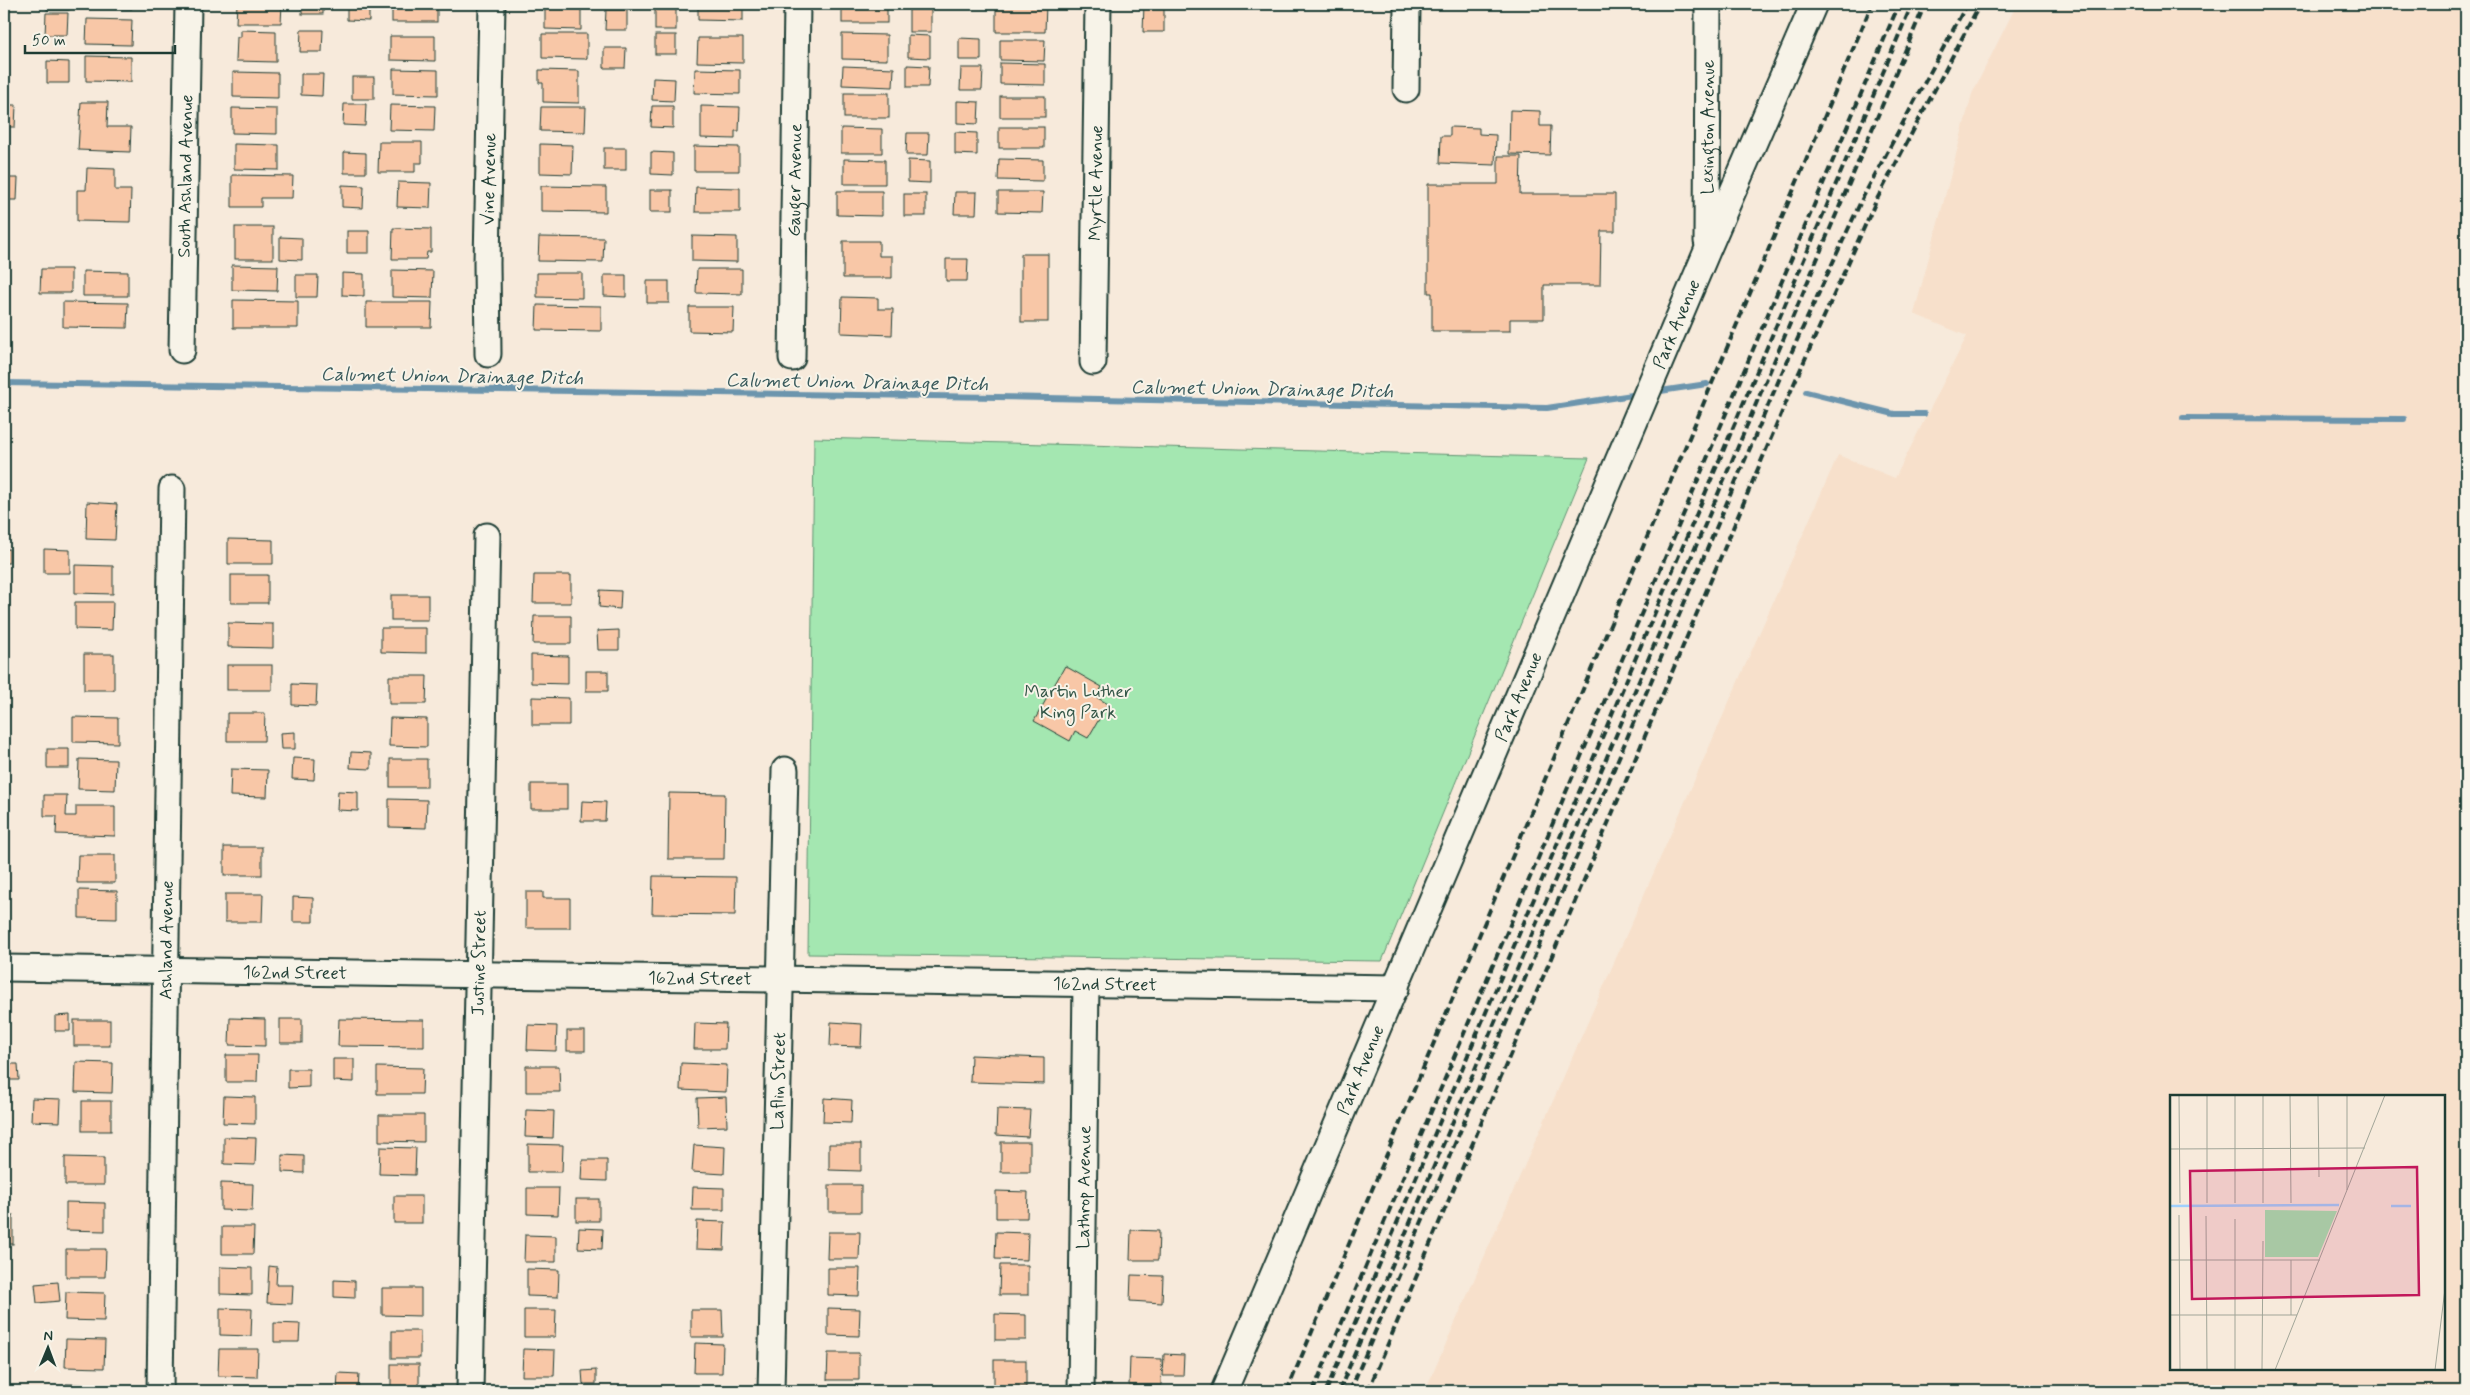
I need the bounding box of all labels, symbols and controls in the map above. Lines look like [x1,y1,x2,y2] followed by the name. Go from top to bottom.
[25,22,175,54] scale bar
[32,31,66,51] text: 50 m
[1696,60,1722,194] street label: Lexington Avenue
[173,94,199,258] street label: South Ashland Avenue
[783,123,809,237] street label: Gauger Avenue
[1084,125,1109,241] street label: Myrtle Avenue
[477,133,503,225] street label: Vine Avenue
[1647,276,1707,373] street label: Park Avenue
[320,362,584,391] water label: Calumet Union Drainage Ditch
[725,368,989,397] water label: Calumet Union Drainage Ditch
[1130,375,1394,404] water label: Calumet Union Drainage Ditch
[1489,649,1549,746] street label: Park Avenue
[1024,680,1132,726] park label: Martin Luther King Park
[154,880,180,1000] street label: Ashland Avenue
[466,910,493,1016] street label: Justine Street
[243,960,347,986] street label: 162nd Street
[648,966,752,992] street label: 162nd Street
[1053,972,1157,998] street label: 162nd Street
[1332,1022,1391,1118] street label: Park Avenue
[766,1032,792,1130] street label: Laflin Street
[2170,1095,2445,1370] inset map
[1072,1125,1097,1249] street label: Lathrop Avenue
[22,1322,72,1372] north arrow
[43,1327,53,1345] text: N

